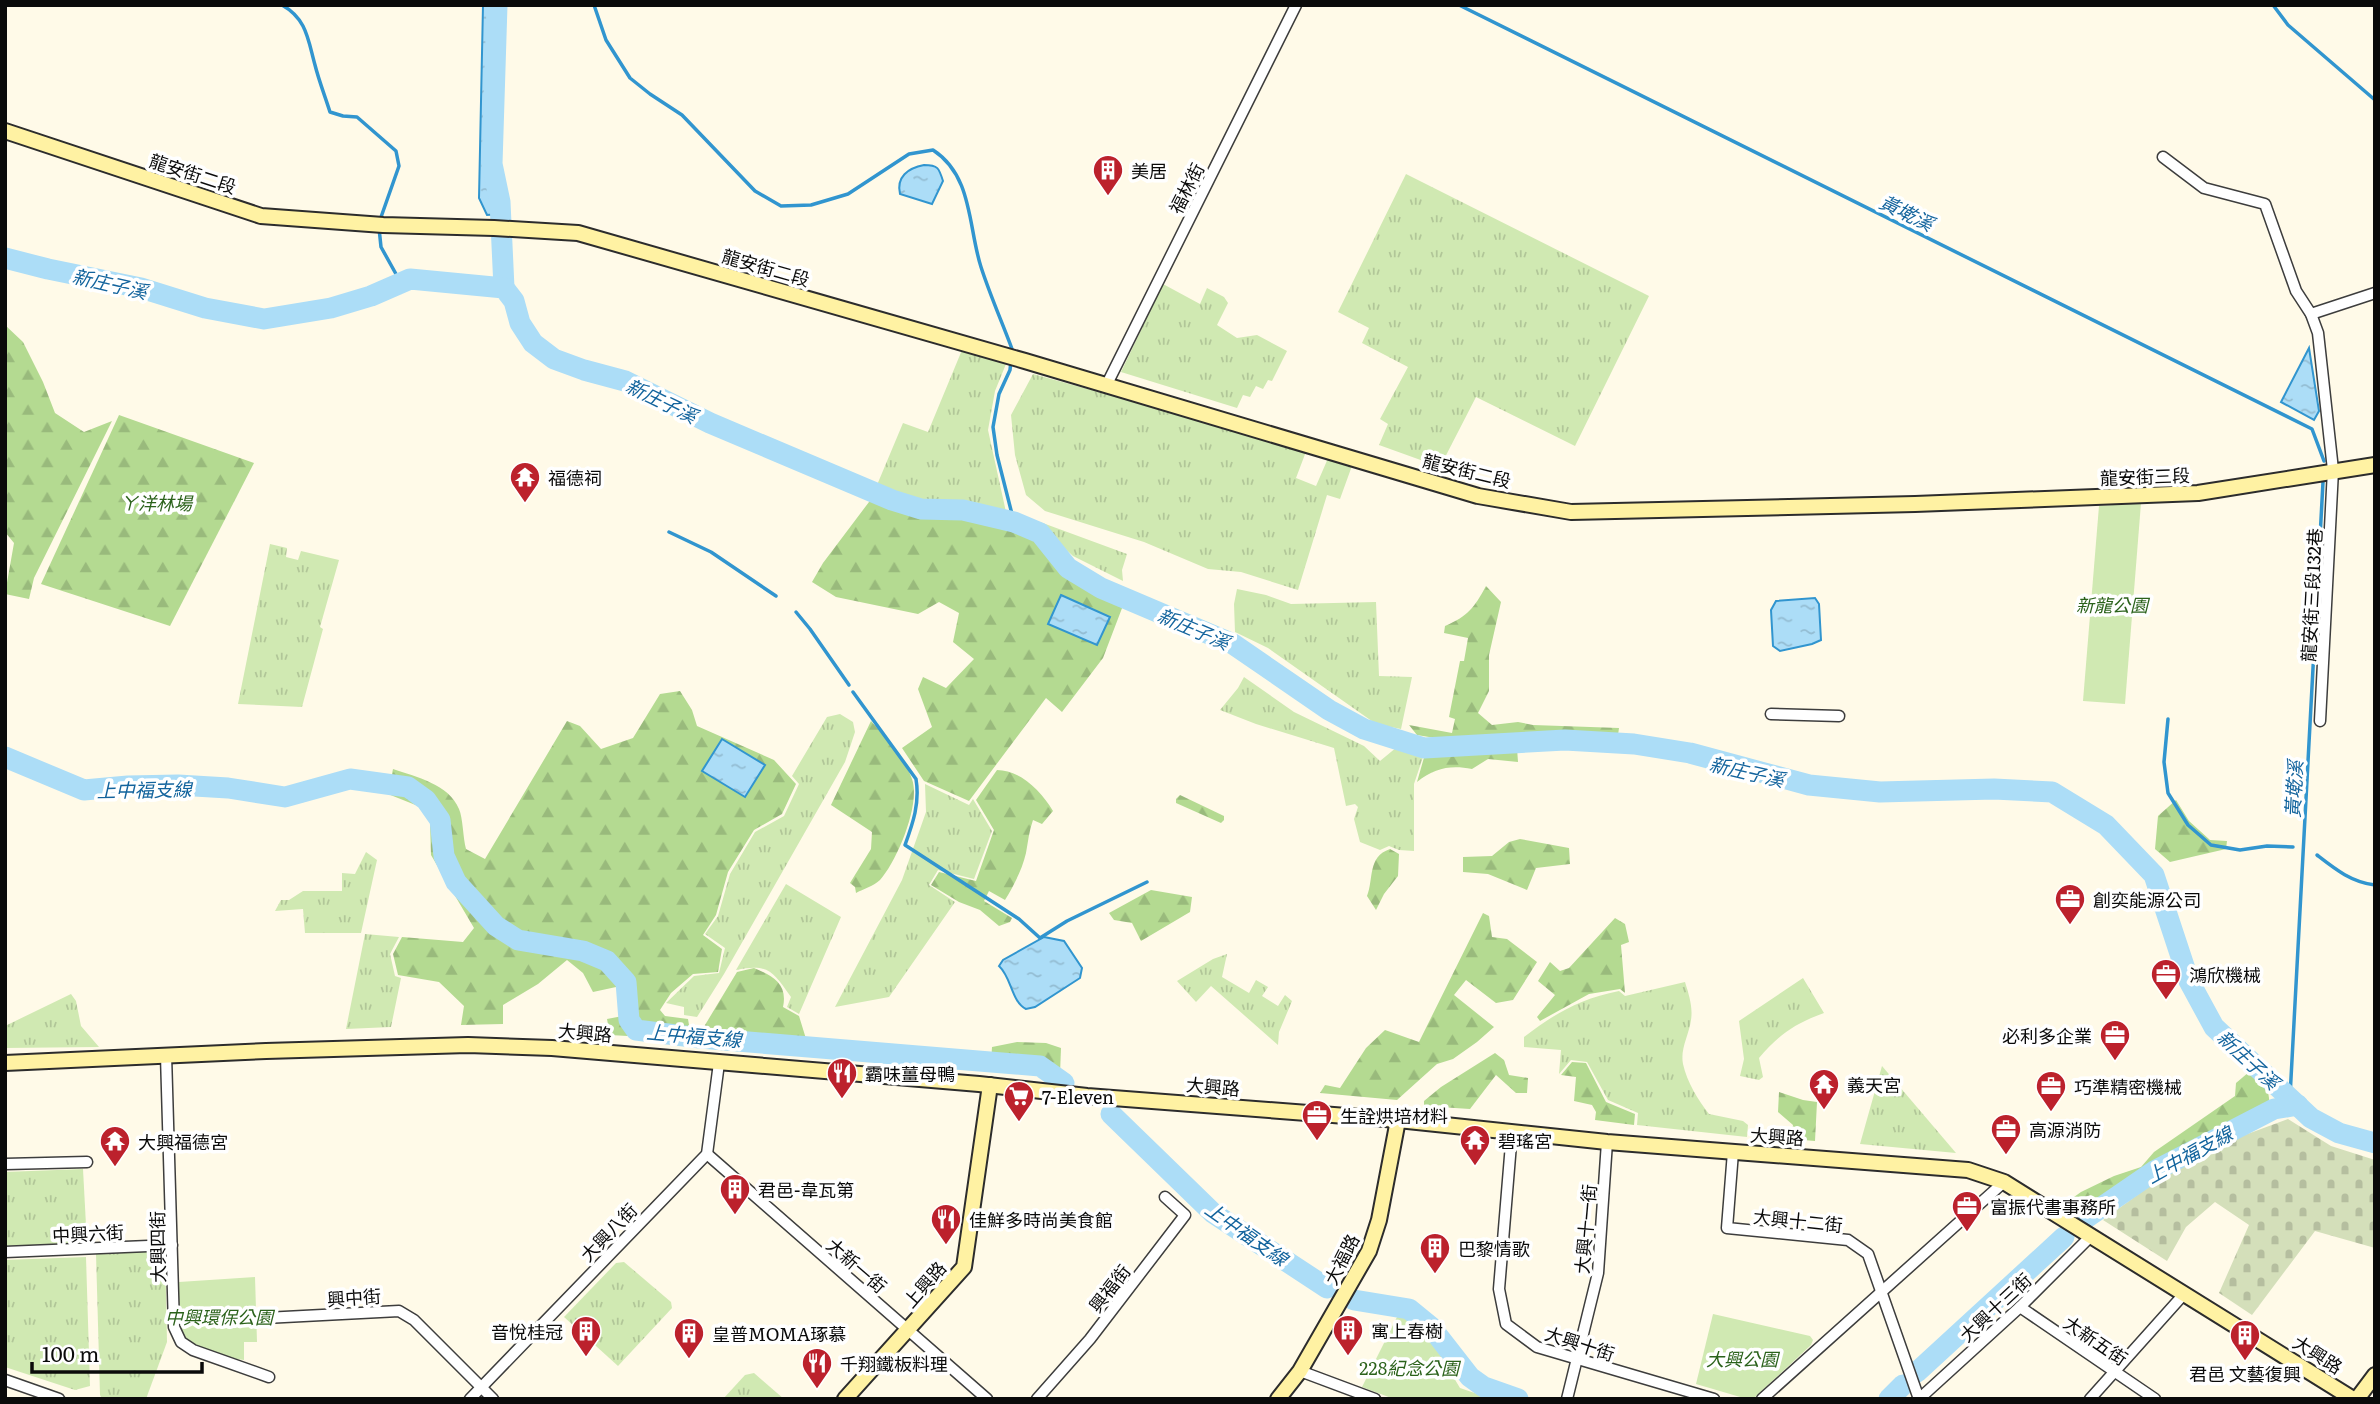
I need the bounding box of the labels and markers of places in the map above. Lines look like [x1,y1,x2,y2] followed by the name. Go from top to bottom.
[1091,153,1125,197] building icon: 美居
[1131,157,1167,184] place label: 美居
[508,460,542,504] temple icon: 福德祠
[548,464,602,491] place label: 福德祠
[2053,882,2087,926] office icon: 創奕能源公司
[2093,886,2201,913] place label: 創奕能源公司
[2149,957,2183,1001] office icon: 鴻欣機械
[2189,961,2261,988] place label: 鴻欣機械
[2098,1018,2132,1062] office icon: 必利多企業
[2002,1022,2092,1049] place label: 必利多企業
[825,1056,859,1100] restaurant icon: 霸味薑母鴨
[865,1060,955,1087] place label: 霸味薑母鴨
[1807,1067,1841,1111] temple icon: 義天宮
[2034,1069,2068,1113] office icon: 巧準精密機械
[1847,1071,1901,1098] place label: 義天宮
[2074,1073,2182,1100] place label: 巧準精密機械
[1002,1079,1036,1123] supermarket icon: 7-Eleven
[1042,1083,1114,1110] place label: 7-Eleven
[1300,1098,1334,1142] office icon: 生詮烘培材料
[1340,1102,1448,1129] place label: 生詮烘培材料
[1989,1112,2023,1156] office icon: 高源消防
[2029,1116,2101,1143] place label: 高源消防
[1458,1123,1492,1167] temple icon: 碧瑤宮
[98,1124,132,1168] temple icon: 大興福德宮
[1498,1127,1552,1154] place label: 碧瑤宮
[138,1128,228,1155] place label: 大興福德宮
[718,1172,752,1216] building icon: 君邑-韋瓦第
[758,1176,854,1203] place label: 君邑-韋瓦第
[1950,1189,1984,1233] office icon: 富振代書事務所
[1990,1193,2116,1220] place label: 富振代書事務所
[929,1202,963,1246] restaurant icon: 佳鮮多時尚美食館
[969,1206,1113,1233] place label: 佳鮮多時尚美食館
[1418,1231,1452,1275] building icon: 巴黎情歌
[1458,1235,1530,1262] place label: 巴黎情歌
[1331,1313,1365,1357] building icon: 寓上春樹
[569,1314,603,1358] building icon: 音悅桂冠
[672,1316,706,1360] building icon: 皇普MOMA琢慕
[1371,1317,1443,1344] place label: 寓上春樹
[491,1318,563,1345] place label: 音悅桂冠
[2228,1318,2262,1362] building icon: 君邑 文藝復興
[712,1320,846,1347] place label: 皇普MOMA琢慕
[800,1346,834,1390] restaurant icon: 千翔鐵板料理
[840,1350,948,1377] place label: 千翔鐵板料理
[2189,1360,2301,1387] place label: 君邑 文藝復興

